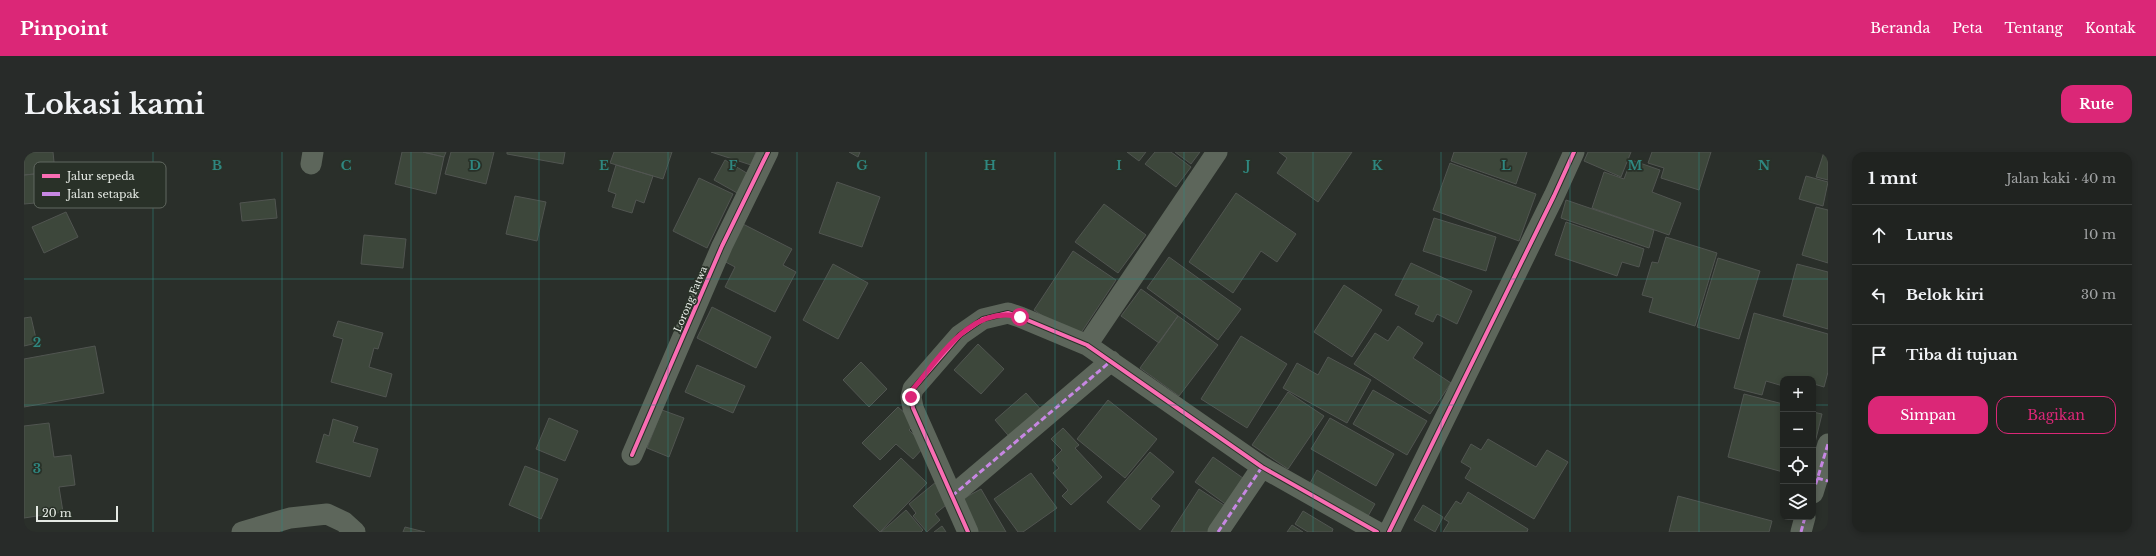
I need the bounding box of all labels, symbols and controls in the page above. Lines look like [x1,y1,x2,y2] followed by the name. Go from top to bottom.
[20,17,108,40] text: Pinpoint
[1870,19,1930,37] text: Beranda
[1952,19,1983,37] text: Peta
[2005,19,2063,37] text: Tentang
[2085,19,2136,37] text: Kontak
[2061,85,2132,123] button: Rute
[24,87,205,122] text: Lokasi kami
[212,157,222,174] text: B
[341,157,352,174] text: C
[469,157,481,174] text: D
[599,157,609,174] text: E
[729,157,738,174] text: F
[856,157,868,174] text: G
[984,157,996,174] text: H
[1116,157,1122,174] text: I
[1242,157,1251,174] text: J
[1372,157,1383,174] text: K
[1501,157,1511,174] text: L
[1628,157,1643,174] text: M
[1758,157,1770,174] text: N
[34,162,166,208] legend
[1868,168,1918,189] text: 1 mnt
[65,169,136,183] text: Jalur sepeda
[2007,170,2116,187] text: Jalan kaki · 40 m
[65,187,140,201] text: Jalan setapak
[1868,224,1890,246] icon: ahead
[1906,225,1953,244] text: Lurus
[2083,226,2116,243] text: 10 m
[671,264,710,334] street label: Lorong Fatwa
[1868,284,1890,306] icon: left
[1906,285,1984,304] text: Belok kiri
[2081,286,2116,303] text: 30 m
[1011,308,1029,326] route start
[33,334,41,351] text: 2
[1868,344,1890,366] icon: arrive
[1906,345,2018,364] text: Tiba di tujuan
[1780,376,1816,520] map controls
[1780,376,1816,412] button: +
[902,388,920,406] route end
[1868,396,1988,434] button: Simpan
[1996,396,2116,434] button: Bagikan
[1780,412,1816,448] button: −
[1780,448,1816,484] button: locate
[33,460,41,477] text: 3
[1780,484,1816,520] button: layers
[36,504,118,523] scale bar
[42,506,72,520] text: 20 m

